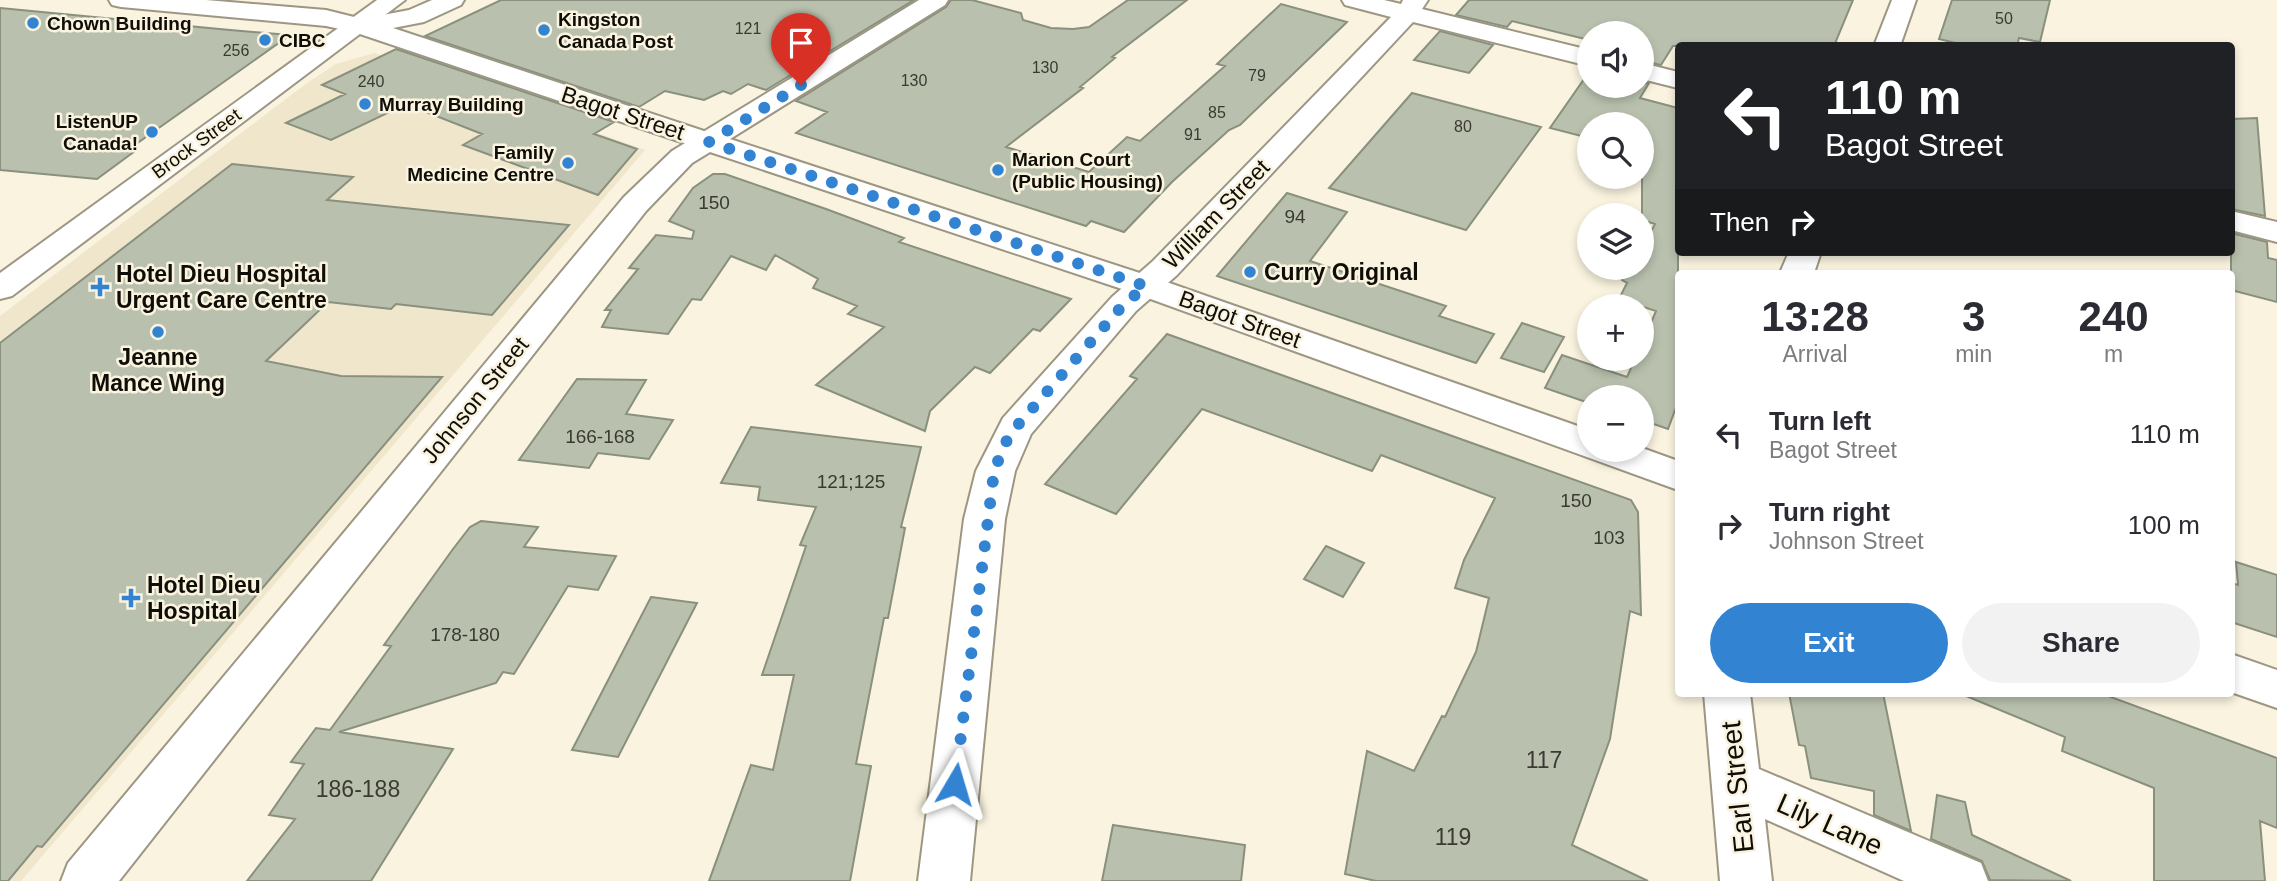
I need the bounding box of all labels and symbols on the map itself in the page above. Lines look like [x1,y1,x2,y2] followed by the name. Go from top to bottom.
[558,9,674,52] place label: Kingston Canada Post
[1995,10,2013,27] house number: 50
[47,13,192,34] place label: Chown Building
[771,13,831,85] pin
[25,15,41,31] marker: Chown Building
[735,20,761,37] house number: 121
[536,22,552,38] marker: Kingston Canada Post
[279,30,326,51] place label: CIBC
[257,32,273,48] marker: CIBC
[223,42,249,59] house number: 256
[1032,59,1058,76] house number: 130
[1248,67,1266,84] house number: 79
[901,72,927,89] house number: 130
[358,73,384,90] house number: 240
[558,81,688,145] street label: Bagot Street
[379,94,524,115] place label: Murray Building
[357,96,373,112] marker: Murray Building
[148,104,245,183] street label: Brock Street
[1208,104,1226,121] house number: 85
[56,111,138,154] place label: ListenUP Canada!
[1454,118,1472,135] house number: 80
[144,124,160,140] marker: ListenUP Canada!
[1184,126,1202,143] house number: 91
[407,142,554,185] place label: Family Medicine Centre
[1012,149,1163,192] place label: Marion Court (Public Housing)
[1157,154,1275,274] street label: William Street
[560,155,576,171] marker: Family Medicine Centre
[990,162,1006,178] marker: Marion Court (Public Housing)
[698,192,730,213] house number: 150
[1284,206,1306,227] house number: 94
[1264,259,1419,285] place label: Curry Original
[116,261,327,313] place label: Hotel Dieu Hospital Urgent Care Centre
[1242,264,1258,280] marker: Curry Original
[90,277,110,297] marker: Hotel Dieu Hospital Urgent Care Centre
[1175,285,1305,353] street label: Bagot Street
[150,324,166,340] marker: Jeanne Mance Wing
[416,331,534,468] street label: Johnson Street
[91,344,225,396] place label: Jeanne Mance Wing
[565,426,635,447] house number: 166-168
[817,471,885,492] house number: 121;125
[1560,490,1592,511] house number: 150
[1593,527,1625,548] house number: 103
[147,572,261,624] place label: Hotel Dieu Hospital
[121,588,141,608] marker: Hotel Dieu Hospital
[430,624,500,645] house number: 178-180
[1715,719,1760,854] street label: Earl Street
[918,747,992,821] position arrow
[1526,747,1562,773] house number: 117
[316,776,400,802] house number: 186-188
[1772,788,1887,861] street label: Lily Lane
[1435,824,1471,850] house number: 119

